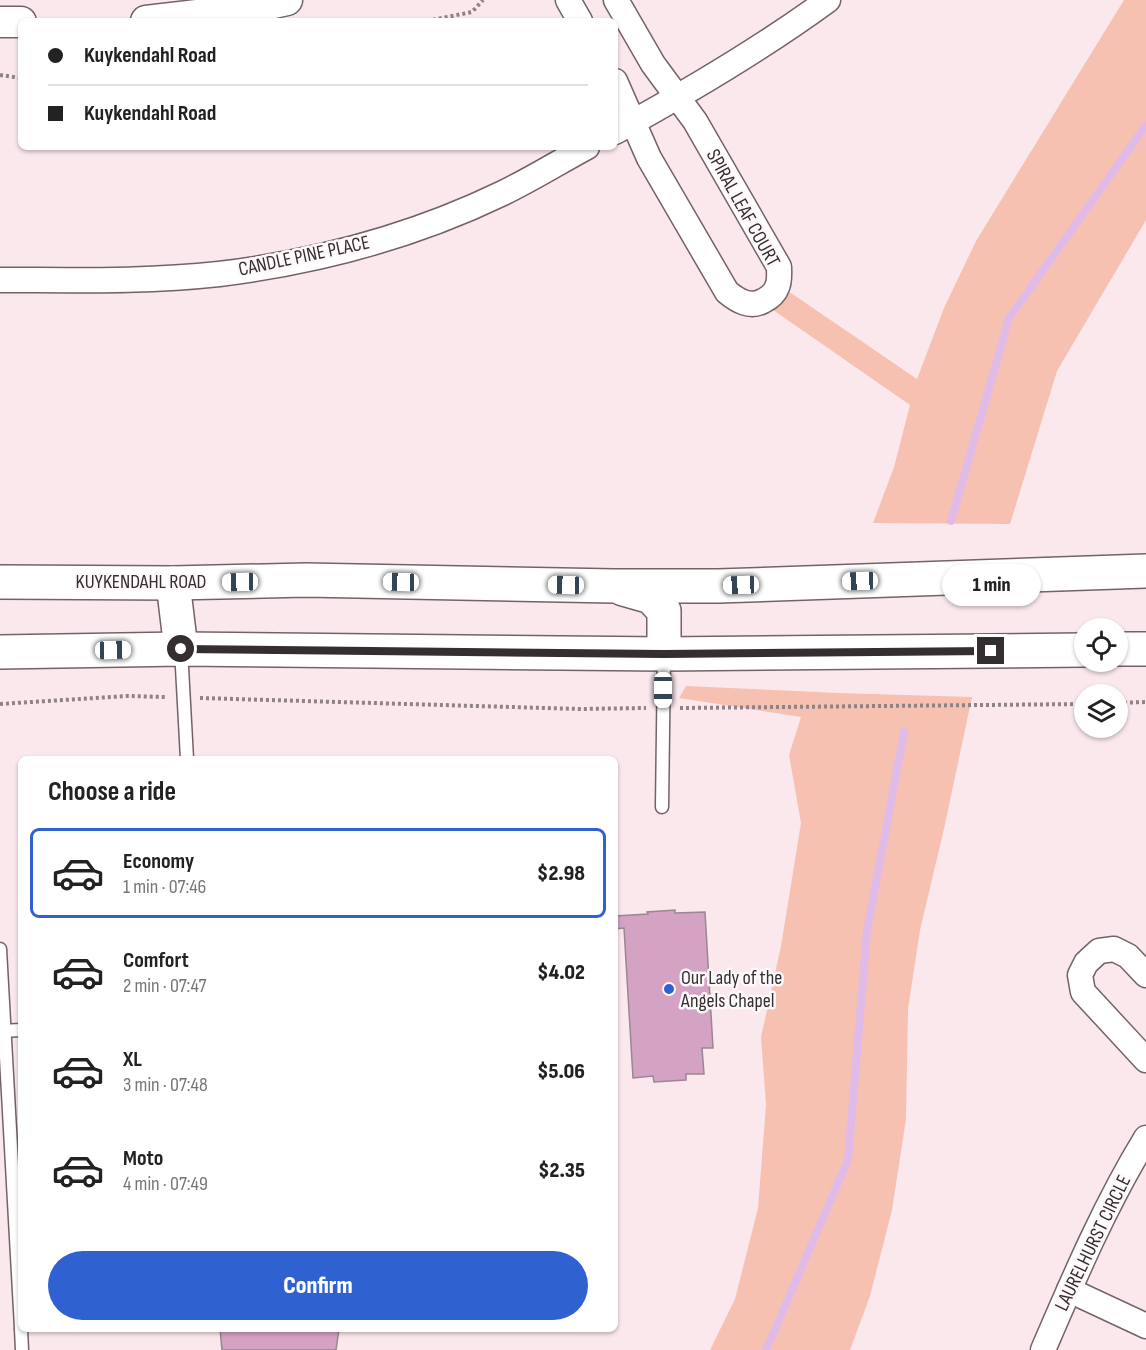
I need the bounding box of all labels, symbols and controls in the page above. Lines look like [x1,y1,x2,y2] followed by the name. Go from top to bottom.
[84,42,216,69] text: Kuykendahl Road
[84,100,216,127] text: Kuykendahl Road
[701,145,785,271] street label: SPIRAL LEAF COURT
[236,230,372,282] street label: CANDLE PINE PLACE
[942,564,1040,606] callout: 1 min
[76,570,206,594] street label: KUYKENDAHL ROAD
[842,571,878,591] car
[222,573,258,591] car
[383,573,419,591] car
[972,573,1011,597] text: 1 min
[723,575,759,595] car
[548,576,584,594] car
[1074,618,1128,738] map controls
[1074,618,1128,672] button: locate
[167,635,194,662] route start
[977,637,1004,664] route end
[95,641,131,659] car
[654,672,672,708] car
[1074,684,1128,738] button: layers
[48,776,176,808] text: Choose a ride
[51,846,105,900] icon: car
[123,848,194,875] text: Economy
[537,860,585,887] text: $2.98
[123,875,206,899] text: 1 min · 07:46
[51,945,105,999] icon: car
[123,947,189,974] text: Comfort
[537,959,585,986] text: $4.02
[680,966,782,1013] place label: Our Lady of the Angels Chapel
[123,974,207,998] text: 2 min · 07:47
[662,982,676,996] marker: Our Lady of the Angels Chapel
[51,1044,105,1098] icon: car
[123,1046,142,1073] text: XL
[537,1058,585,1085] text: $5.06
[123,1073,208,1097] text: 3 min · 07:48
[51,1143,105,1197] icon: car
[123,1145,163,1172] text: Moto
[538,1157,585,1184] text: $2.35
[1050,1171,1136,1315] street label: LAURELHURST CIRCLE
[123,1172,208,1196] text: 4 min · 07:49
[48,1251,588,1320] button: Confirm

